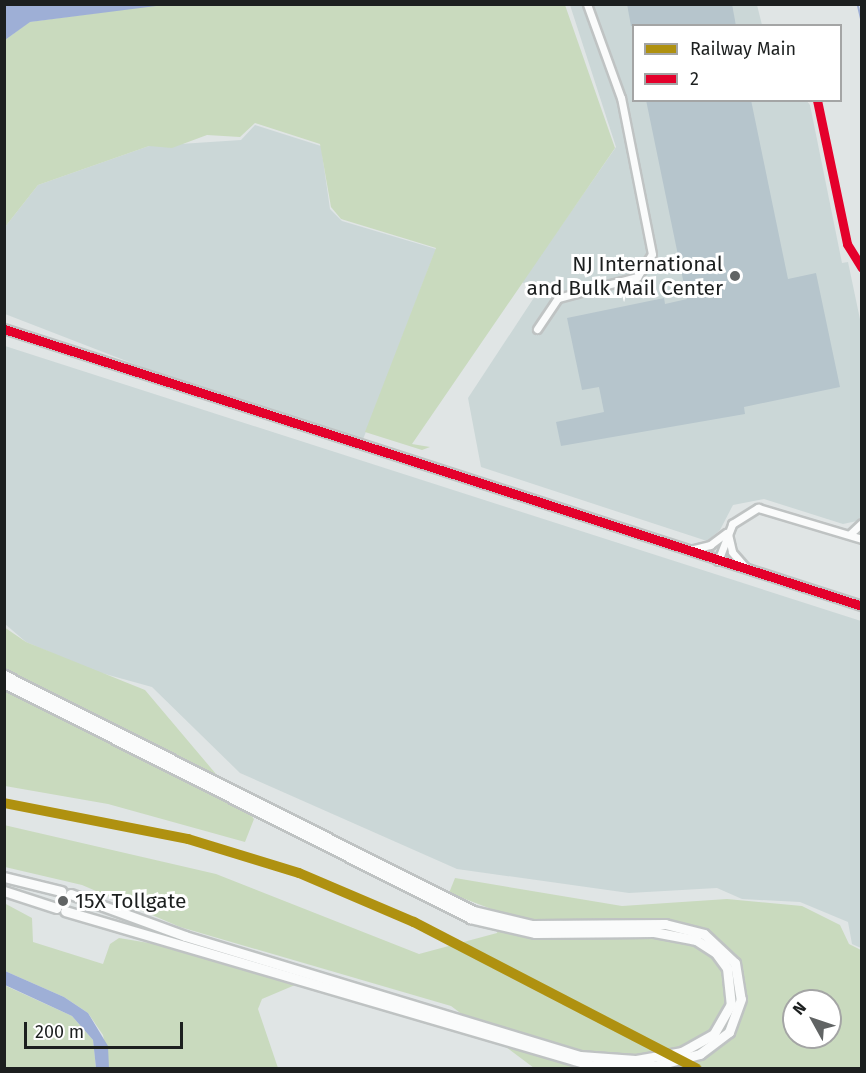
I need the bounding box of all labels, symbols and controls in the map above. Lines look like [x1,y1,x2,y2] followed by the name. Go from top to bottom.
[632,24,842,102] legend
[690,38,796,60] text: Railway Main
[690,68,699,90] text: 2
[526,251,723,301] place label: NJ International and Bulk Mail Center
[728,269,742,283] marker: NJ International and Bulk Mail Center
[75,888,186,914] place label: 15X Tollgate
[56,894,70,908] marker: 15X Tollgate
[782,989,842,1049] north arrow
[789,998,810,1019] text: N
[27,1010,186,1048] scale bar
[35,1021,84,1043] text: 200 m

